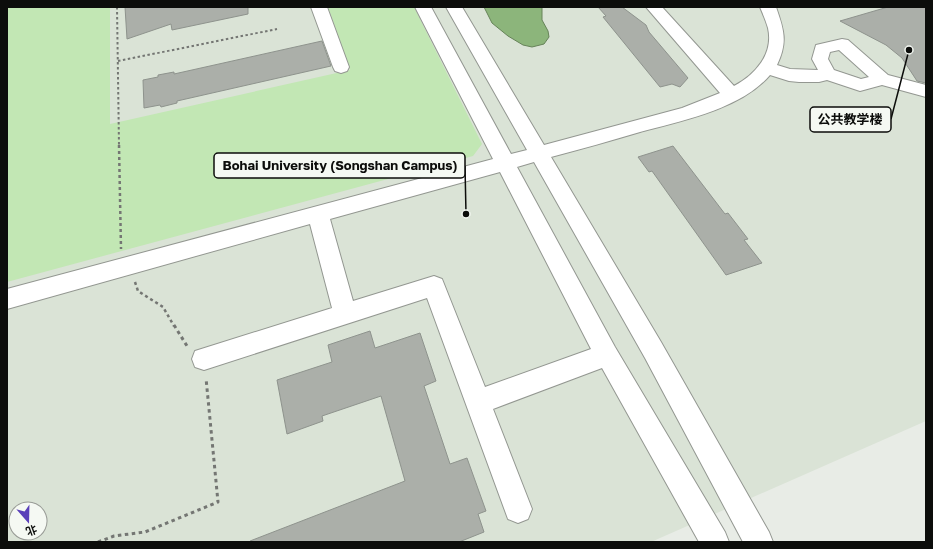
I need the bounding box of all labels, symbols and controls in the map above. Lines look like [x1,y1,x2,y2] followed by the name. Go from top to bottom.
[810,107,891,132] callout: 公共教学楼
[817,111,883,127] text: 公共教学楼
[214,153,465,178] callout: Bohai University (Songshan Campus)
[223,157,457,173] text: Bohai University (Songshan Campus)
[8,501,48,541] north arrow
[24,523,39,539] text: 北

